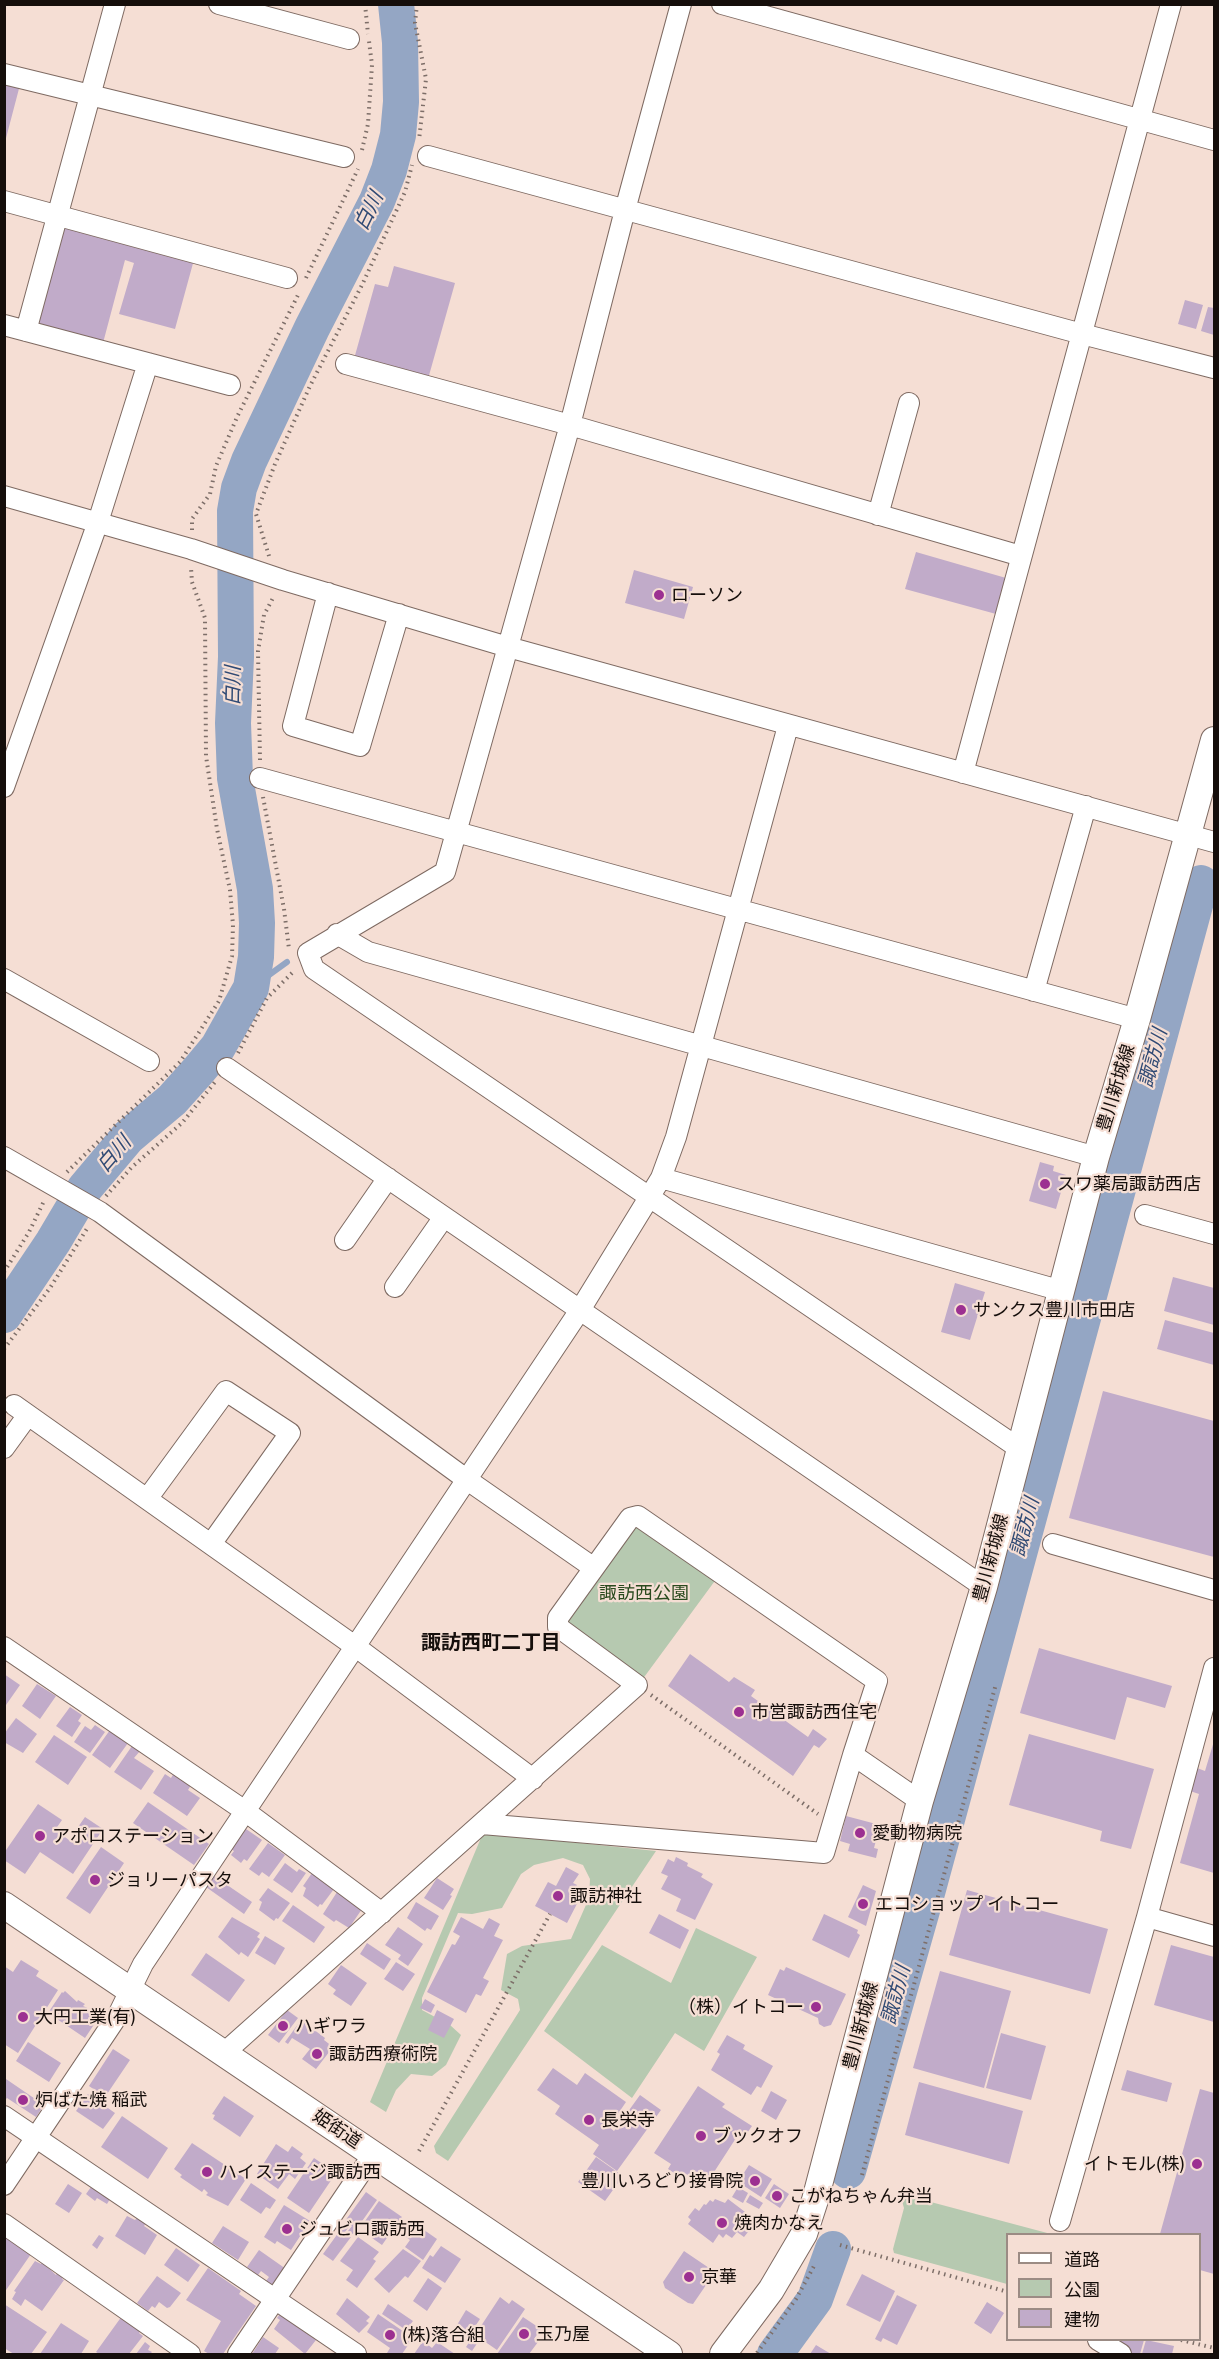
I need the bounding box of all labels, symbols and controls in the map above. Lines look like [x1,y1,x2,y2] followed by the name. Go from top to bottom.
[349,188,389,234] water label: 白川
[671,584,743,606] place label: ローソン
[652,588,666,602] marker: ローソン
[221,666,245,706] water label: 白川
[1134,1026,1172,1090] water label: 諏訪川
[1093,1042,1139,1134] street label: 豊川新城線
[92,1131,136,1177] water label: 白川
[1057,1173,1201,1195] place label: スワ薬局諏訪西店
[1038,1177,1052,1191] marker: スワ薬局諏訪西店
[973,1299,1135,1321] place label: サンクス豊川市田店
[954,1303,968,1317] marker: サンクス豊川市田店
[1006,1495,1044,1559] water label: 諏訪川
[969,1512,1013,1604] street label: 豊川新城線
[599,1582,689,1604] park label: 諏訪西公園
[421,1631,561,1655] district label: 諏訪西町二丁目
[751,1701,877,1723] place label: 市営諏訪西住宅
[732,1705,746,1719] marker: 市営諏訪西住宅
[872,1822,962,1844] place label: 愛動物病院
[52,1825,214,1847] place label: アポロステーション
[853,1826,867,1840] marker: 愛動物病院
[33,1829,47,1843] marker: アポロステーション
[107,1869,233,1891] place label: ジョリーパスタ
[88,1873,102,1887] marker: ジョリーパスタ
[570,1885,642,1907] place label: 諏訪神社
[551,1889,565,1903] marker: 諏訪神社
[875,1893,1059,1915] place label: エコショップ イトコー
[856,1897,870,1911] marker: エコショップ イトコー
[877,1963,915,2027] water label: 諏訪川
[839,1980,883,2072] street label: 豊川新城線
[678,1996,804,2018] place label: （株）イトコー
[809,2000,823,2014] marker: （株）イトコー
[35,2006,136,2028] place label: 大円工業(有)
[16,2010,30,2024] marker: 大円工業(有)
[295,2015,367,2037] place label: ハギワラ
[276,2019,290,2033] marker: ハギワラ
[329,2043,437,2065] place label: 諏訪西療術院
[310,2047,324,2061] marker: 諏訪西療術院
[35,2089,147,2111] place label: 炉ばた焼 稲武
[16,2093,30,2107] marker: 炉ばた焼 稲武
[309,2105,365,2153] street label: 姫街道
[601,2109,655,2131] place label: 長栄寺
[582,2113,596,2127] marker: 長栄寺
[713,2125,803,2147] place label: ブックオフ
[694,2129,708,2143] marker: ブックオフ
[1084,2153,1185,2175] place label: イトモル(株)
[1190,2157,1204,2171] marker: イトモル(株)
[219,2161,381,2183] place label: ハイステージ諏訪西
[200,2165,214,2179] marker: ハイステージ諏訪西
[581,2170,743,2192] place label: 豊川いろどり接骨院
[748,2174,762,2188] marker: 豊川いろどり接骨院
[789,2185,933,2207] place label: こがねちゃん弁当
[770,2189,784,2203] marker: こがねちゃん弁当
[734,2212,824,2234] place label: 焼肉かなえ
[715,2216,729,2230] marker: 焼肉かなえ
[299,2218,425,2240] place label: ジュビロ諏訪西
[280,2222,294,2236] marker: ジュビロ諏訪西
[1006,2233,1201,2341] legend
[1064,2249,1100,2270] text: 道路
[701,2266,737,2288] place label: 京華
[682,2270,696,2284] marker: 京華
[1064,2279,1100,2300] text: 公園
[1064,2309,1100,2330] text: 建物
[536,2323,590,2345] place label: 玉乃屋
[402,2324,485,2346] place label: (株)落合組
[517,2327,531,2341] marker: 玉乃屋
[383,2328,397,2342] marker: (株)落合組

